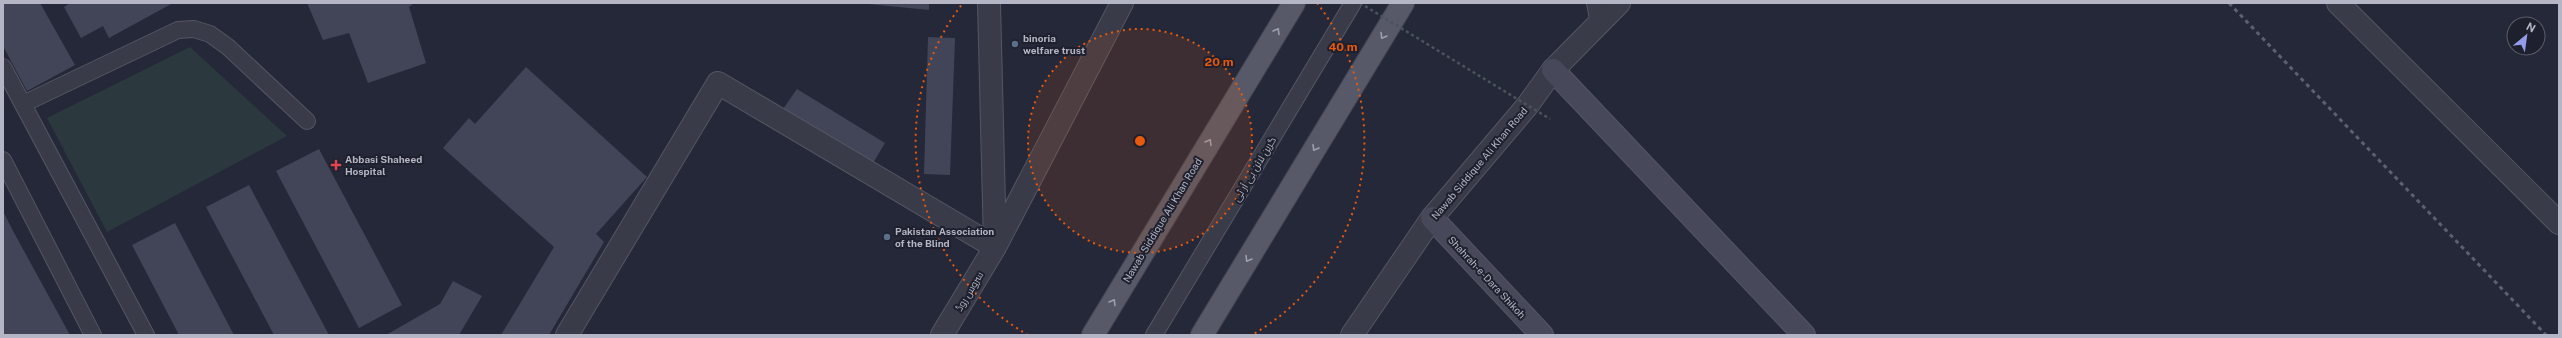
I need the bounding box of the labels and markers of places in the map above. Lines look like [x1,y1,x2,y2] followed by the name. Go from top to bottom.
[1023,32,1085,56] place label: binoria welfare trust
[1010,39,1020,49] marker: binoria welfare trust
[1133,134,1147,148] centre of rings
[345,153,422,177] place label: Abbasi Shaheed Hospital
[330,159,342,171] marker: Abbasi Shaheed Hospital
[895,225,994,249] place label: Pakistan Association of the Blind
[882,232,892,242] marker: Pakistan Association of the Blind

